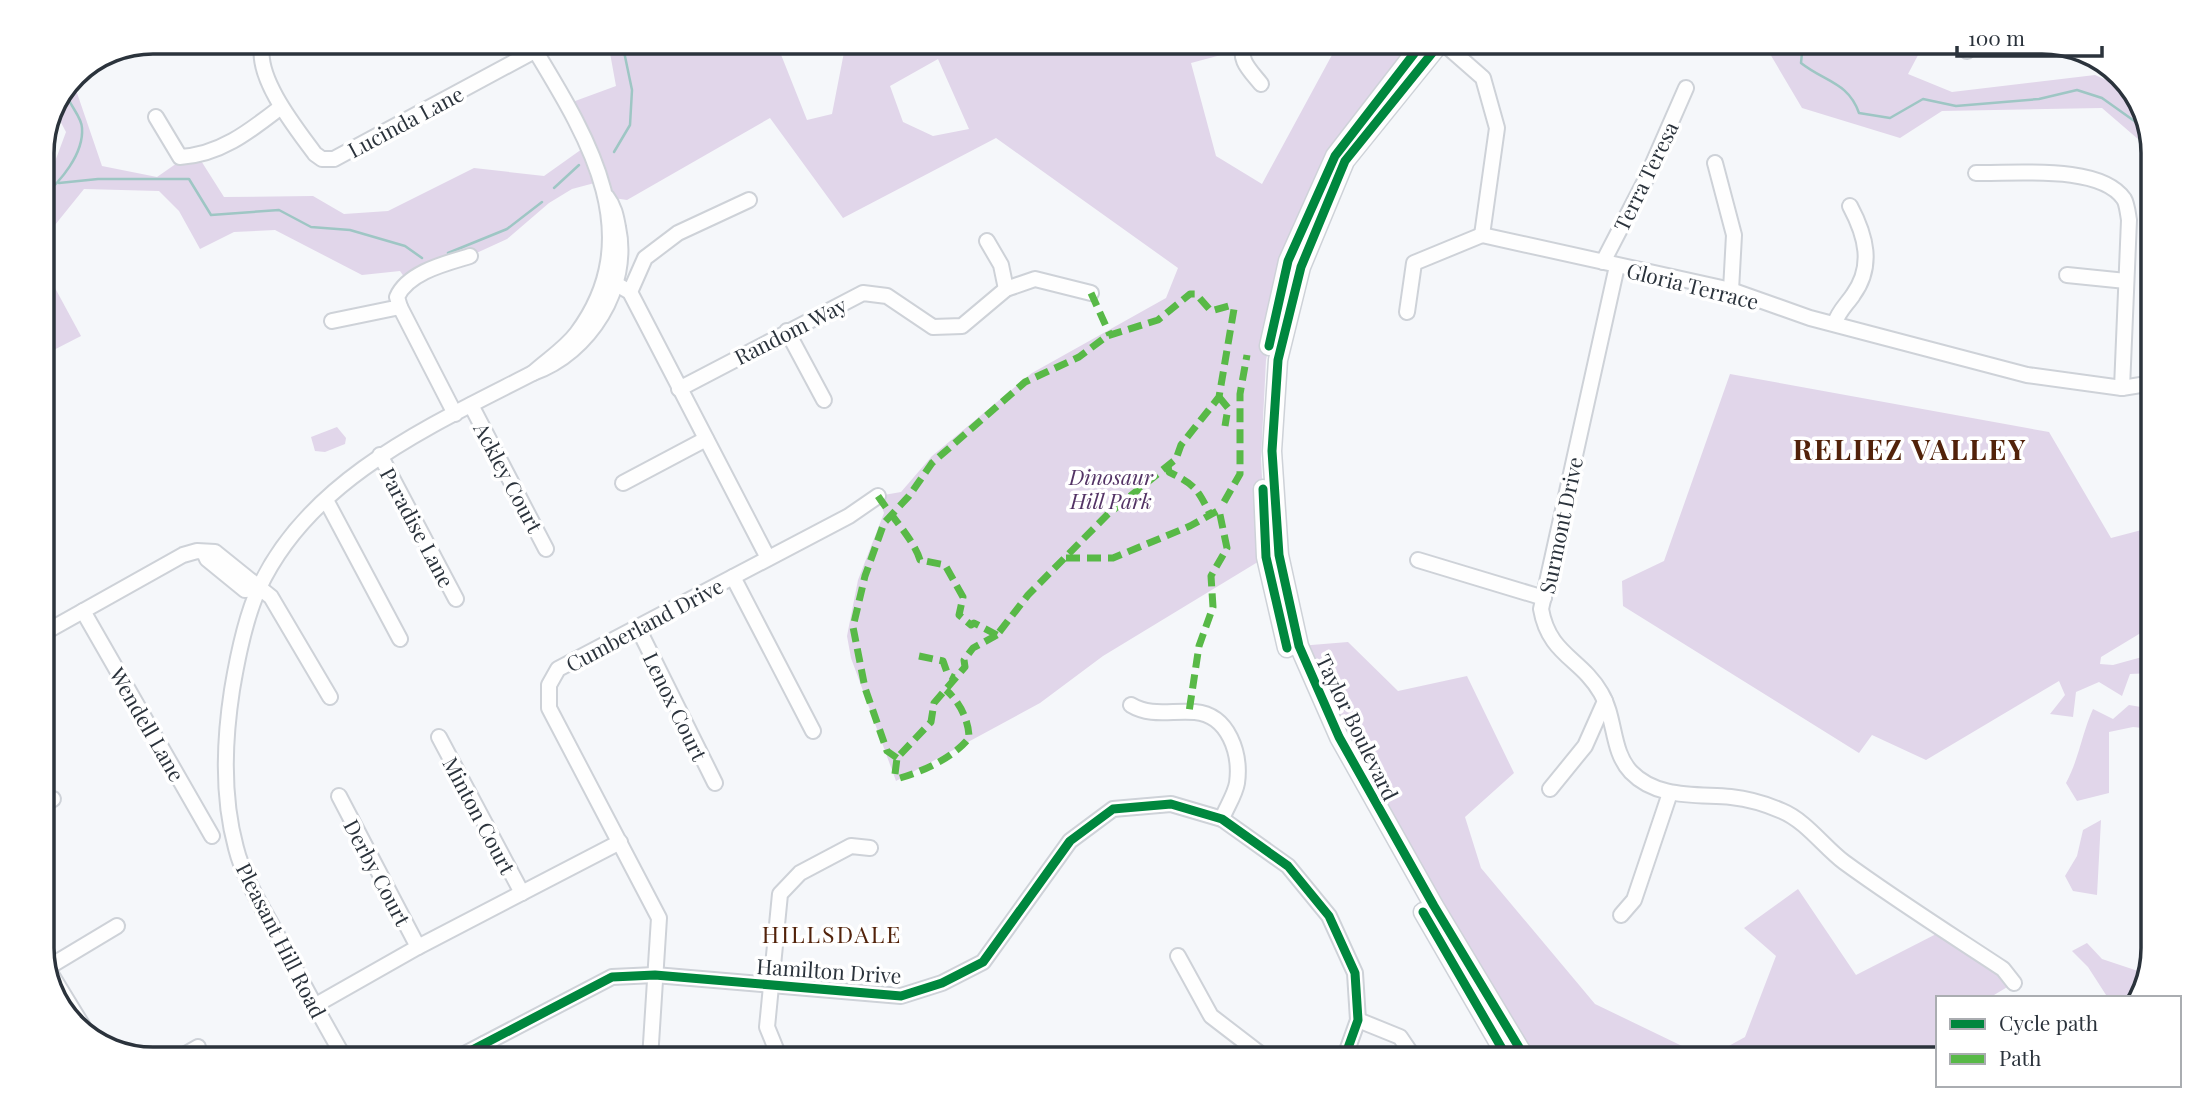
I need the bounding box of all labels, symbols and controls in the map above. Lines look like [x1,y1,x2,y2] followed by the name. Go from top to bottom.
[1957,14,2102,58] scale bar
[1968,23,2025,51] text: 100 m
[342,79,468,163] street label: Lucinda Lane
[1606,116,1684,235] street label: Terra Teresa
[1624,255,1762,315] street label: Gloria Terrace
[729,290,851,370] street label: Random Way
[468,416,550,537] street label: Ackley Court
[1793,430,2027,467] district label: RELIEZ VALLEY
[1532,454,1588,596] street label: Surmont Drive
[375,462,461,592] street label: Paradise Lane
[1068,462,1154,514] park label: Dinosaur Hill Park
[560,571,728,677] street label: Cumberland Drive
[638,647,715,765] street label: Lenox Court
[1310,649,1406,805] street label: Taylor Boulevard
[104,661,192,786] street label: Wendell Lane
[437,752,523,879] street label: Minton Court
[338,814,418,931] street label: Derby Court
[231,858,333,1022] street label: Pleasant Hill Road
[762,918,902,949] district label: HILLSDALE
[756,951,902,989] street label: Hamilton Drive
[1936,996,2181,1087] legend
[1999,1008,2099,1036] text: Cycle path
[1999,1043,2042,1071] text: Path

